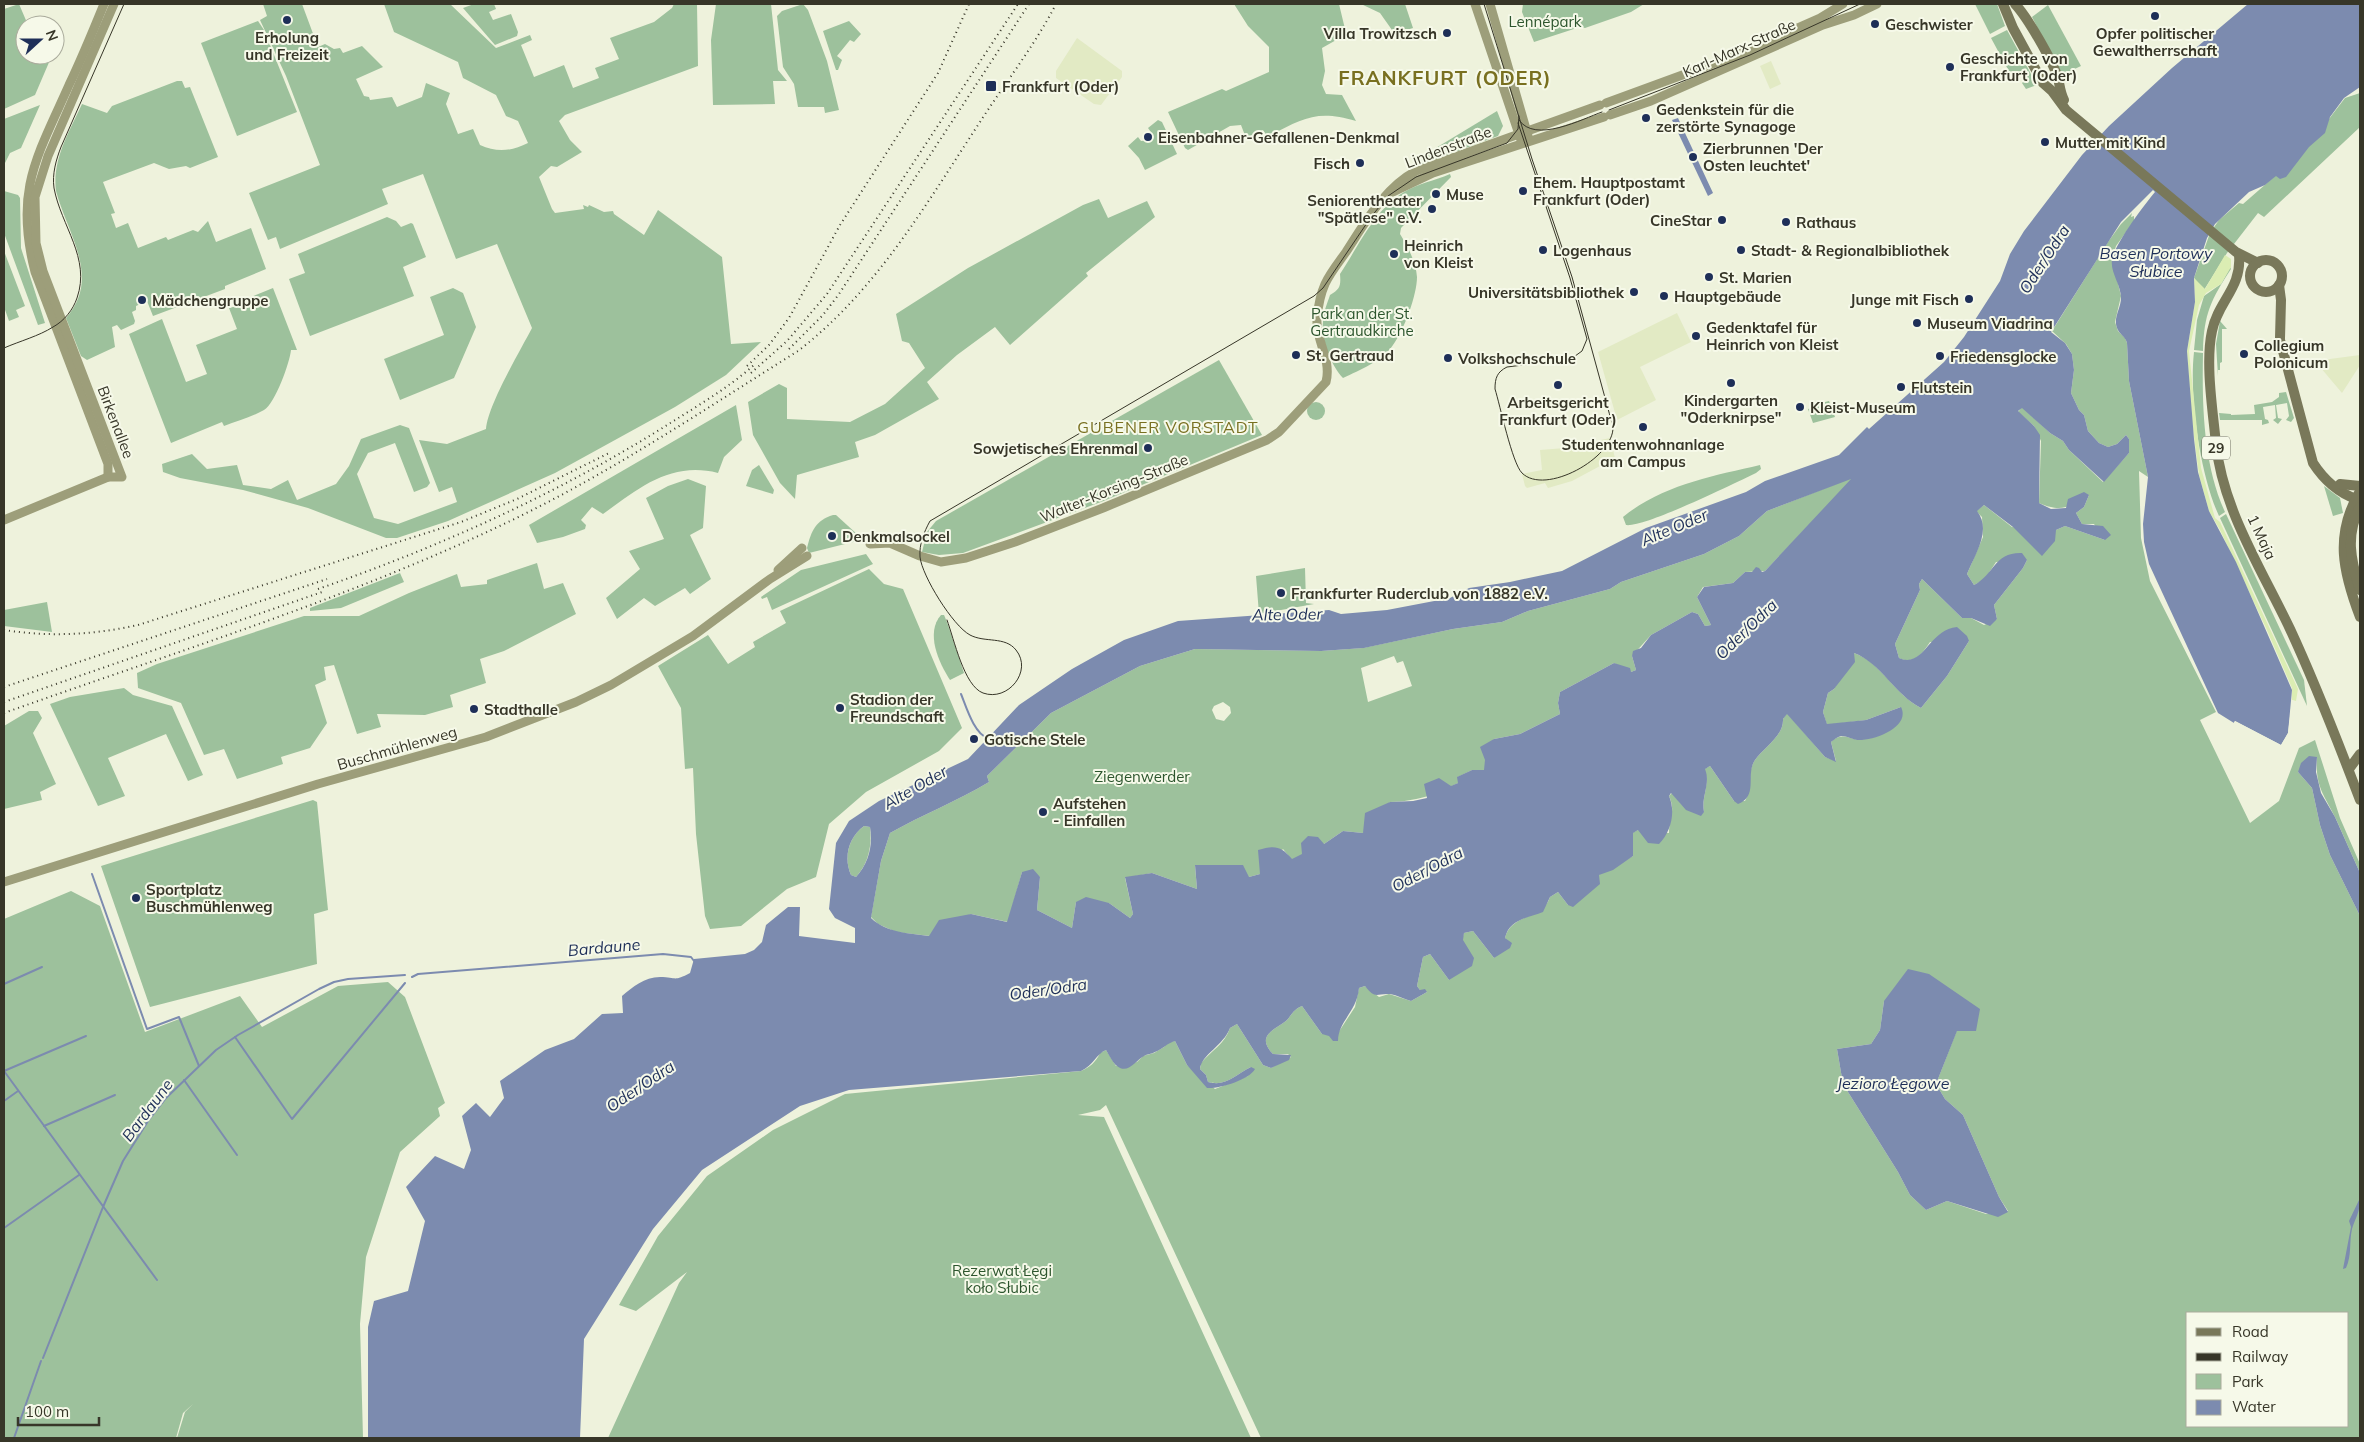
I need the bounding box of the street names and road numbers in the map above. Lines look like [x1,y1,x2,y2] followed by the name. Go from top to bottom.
[1680,15,1798,81] street label: Karl-Marx-Straße
[1402,122,1494,172] street label: Lindenstraße
[93,383,139,461] street label: Birkenallee
[2202,436,2230,459] road number: 29
[1037,450,1191,526] street label: Walter-Korsing-Straße
[2243,512,2281,562] street label: 1 Maja
[335,722,459,774] street label: Buschmühlenweg

